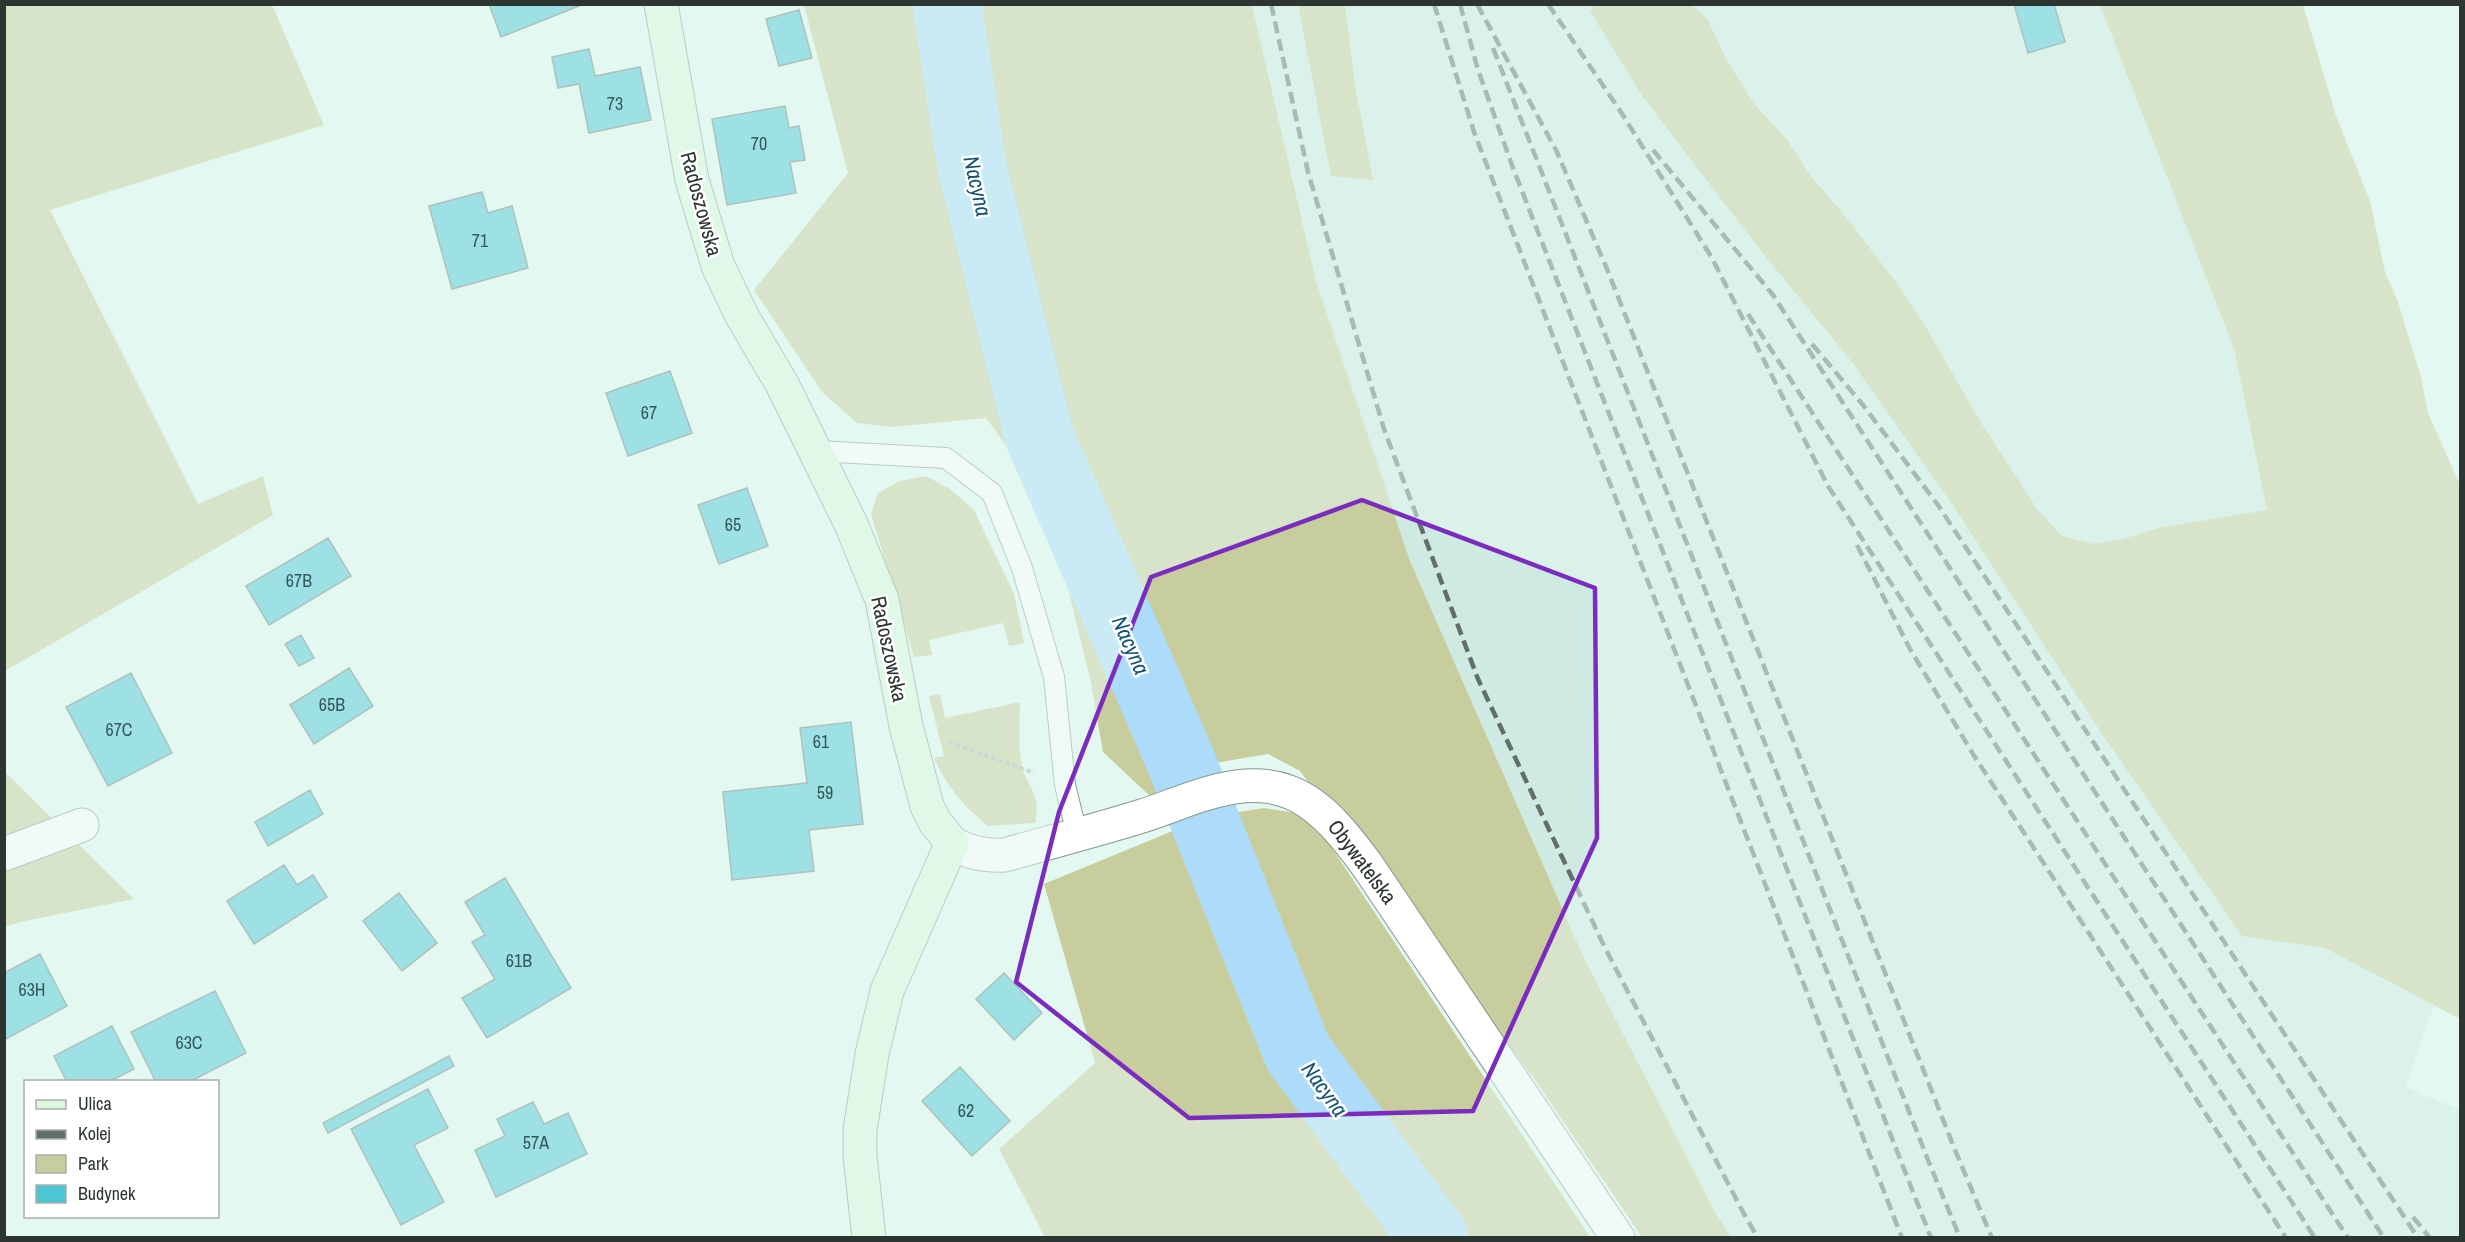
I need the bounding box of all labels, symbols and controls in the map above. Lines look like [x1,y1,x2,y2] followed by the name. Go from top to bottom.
[607,91,623,116] house number: 73
[751,131,767,156] house number: 70
[674,148,729,260] street label: Radoszowska
[957,153,999,219] water label: Nacyna
[472,228,489,253] house number: 71
[641,400,657,425] house number: 67
[725,512,741,537] house number: 65
[286,568,312,593] house number: 67B
[864,593,915,705] street label: Radoszowska
[1105,611,1157,679] water label: Nacyna
[319,692,345,717] house number: 65B
[105,717,133,742] house number: 67C
[813,729,830,754] house number: 61
[817,780,833,805] house number: 59
[1321,814,1404,910] street label: Obywatelska
[506,948,532,973] house number: 61B
[18,977,46,1002] house number: 63H
[175,1030,203,1055] house number: 63C
[1295,1055,1355,1123] water label: Nacyna
[24,1080,219,1218] legend
[78,1091,112,1116] text: Ulica
[958,1098,974,1123] house number: 62
[78,1121,111,1146] text: Kolej
[523,1130,549,1155] house number: 57A
[78,1151,109,1176] text: Park
[78,1181,136,1206] text: Budynek

